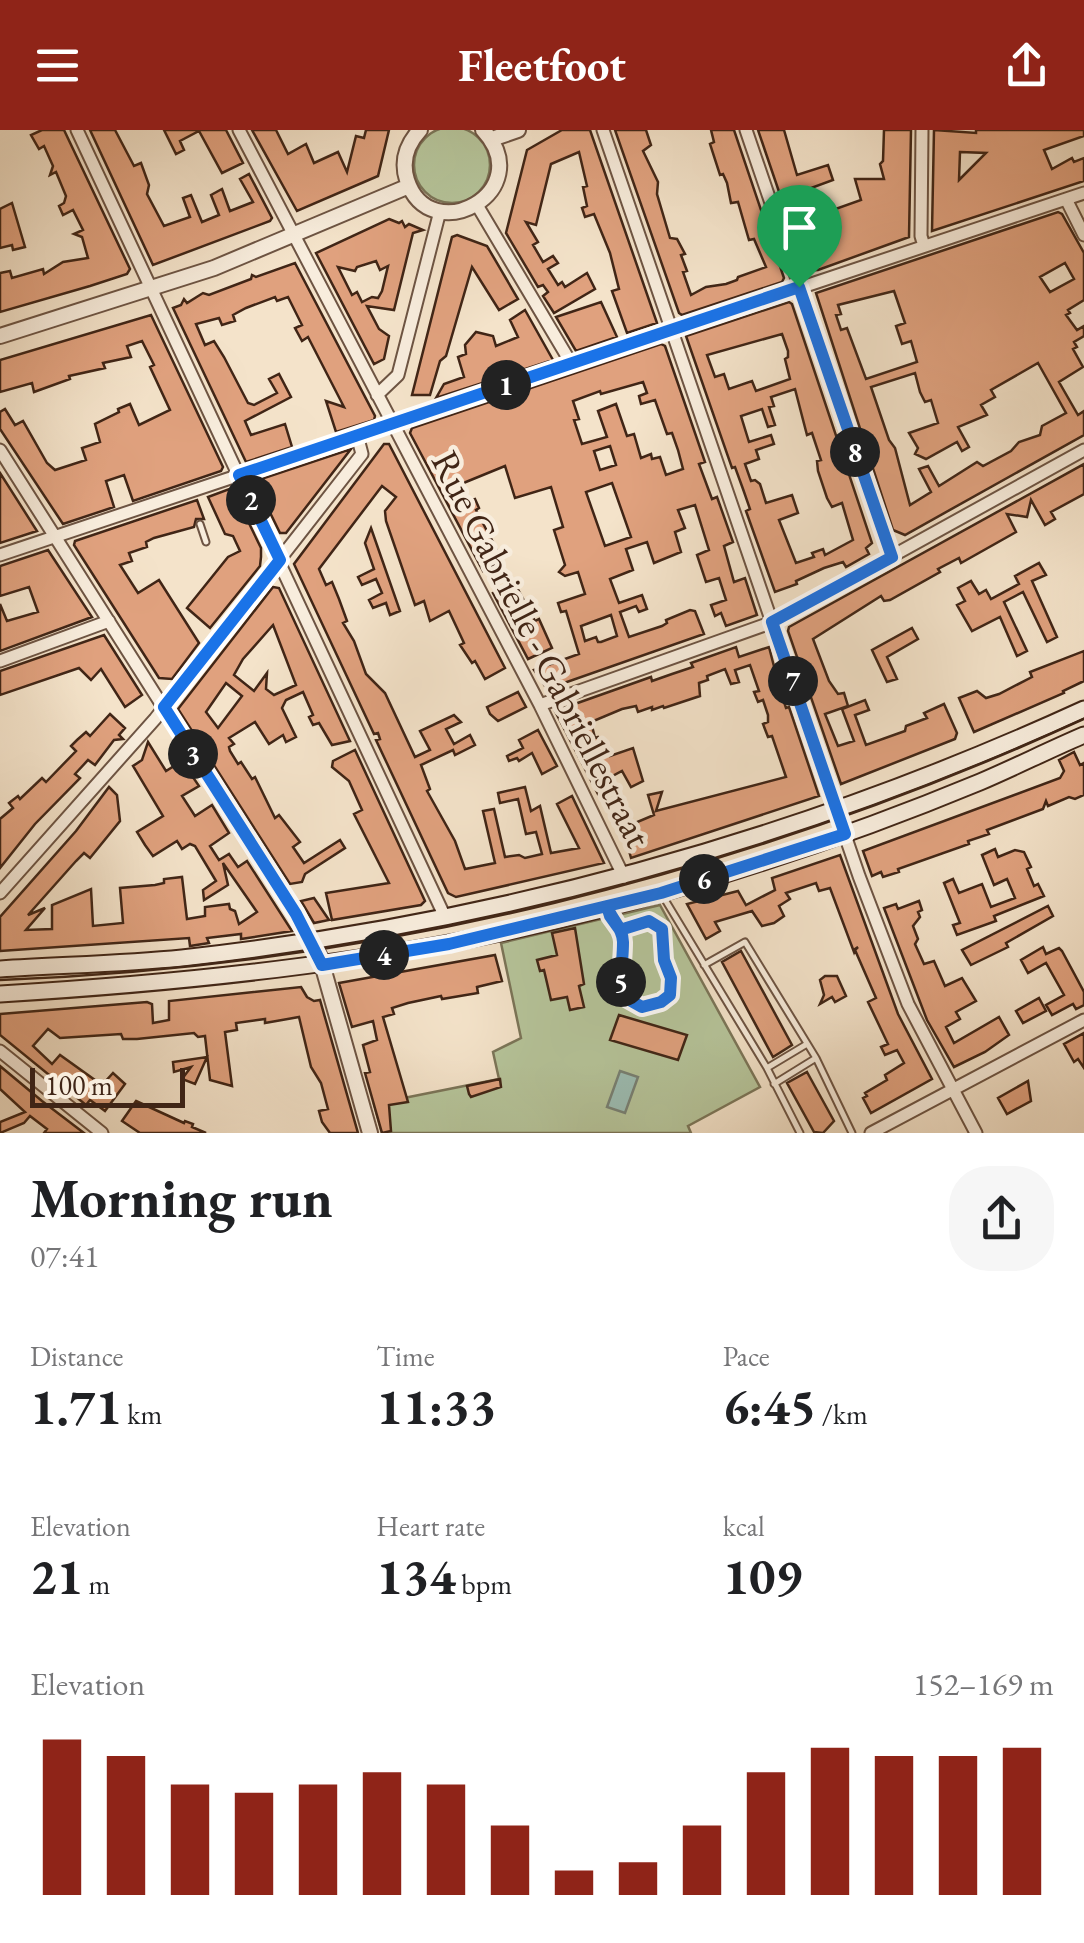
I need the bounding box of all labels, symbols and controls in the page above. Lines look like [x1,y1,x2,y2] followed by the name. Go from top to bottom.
[458,36,626,94] text: Fleetfoot
[30,38,85,93] icon: menu
[999,38,1054,93] icon: share
[757,185,842,288] pin
[772,200,827,255] icon: arrive
[481,360,531,410] pin: 1
[499,367,513,403] text: 1
[830,427,880,477] pin: 8
[848,434,862,470] text: 8
[421,442,664,855] street label: Rue Gabrielle - Gabriellestraat
[226,475,276,525] pin: 2
[244,482,258,518] text: 2
[768,656,818,706] pin: 7
[786,663,800,699] text: 7
[168,729,218,779] pin: 3
[186,736,200,772] text: 3
[679,854,729,904] pin: 6
[697,861,711,897] text: 6
[359,930,409,980] pin: 4
[377,937,391,973] text: 4
[596,957,646,1007] pin: 5
[614,964,628,1000] text: 5
[30,1063,185,1108] scale bar
[45,1067,113,1103] text: 100 m
[30,1162,333,1233] text: Morning run
[949,1166,1054,1271] button: share
[30,1235,99,1277] text: 07:41
[30,1338,124,1374] text: Distance
[376,1338,435,1374] text: Time
[723,1338,770,1374] text: Pace
[30,1374,122,1439] text: 1.71
[376,1374,496,1439] text: 11:33
[723,1374,816,1439] text: 6:45
[122,1396,162,1432] text: km
[816,1396,868,1432] text: /km
[30,1508,131,1544] text: Elevation
[376,1508,485,1544] text: Heart rate
[723,1508,765,1544] text: kcal
[30,1544,83,1609] text: 21
[376,1544,456,1609] text: 134
[723,1544,802,1609] text: 109
[83,1566,110,1602] text: m
[456,1566,512,1602] text: bpm
[30,1663,145,1705] text: Elevation
[913,1663,1054,1705] text: 152–169 m

